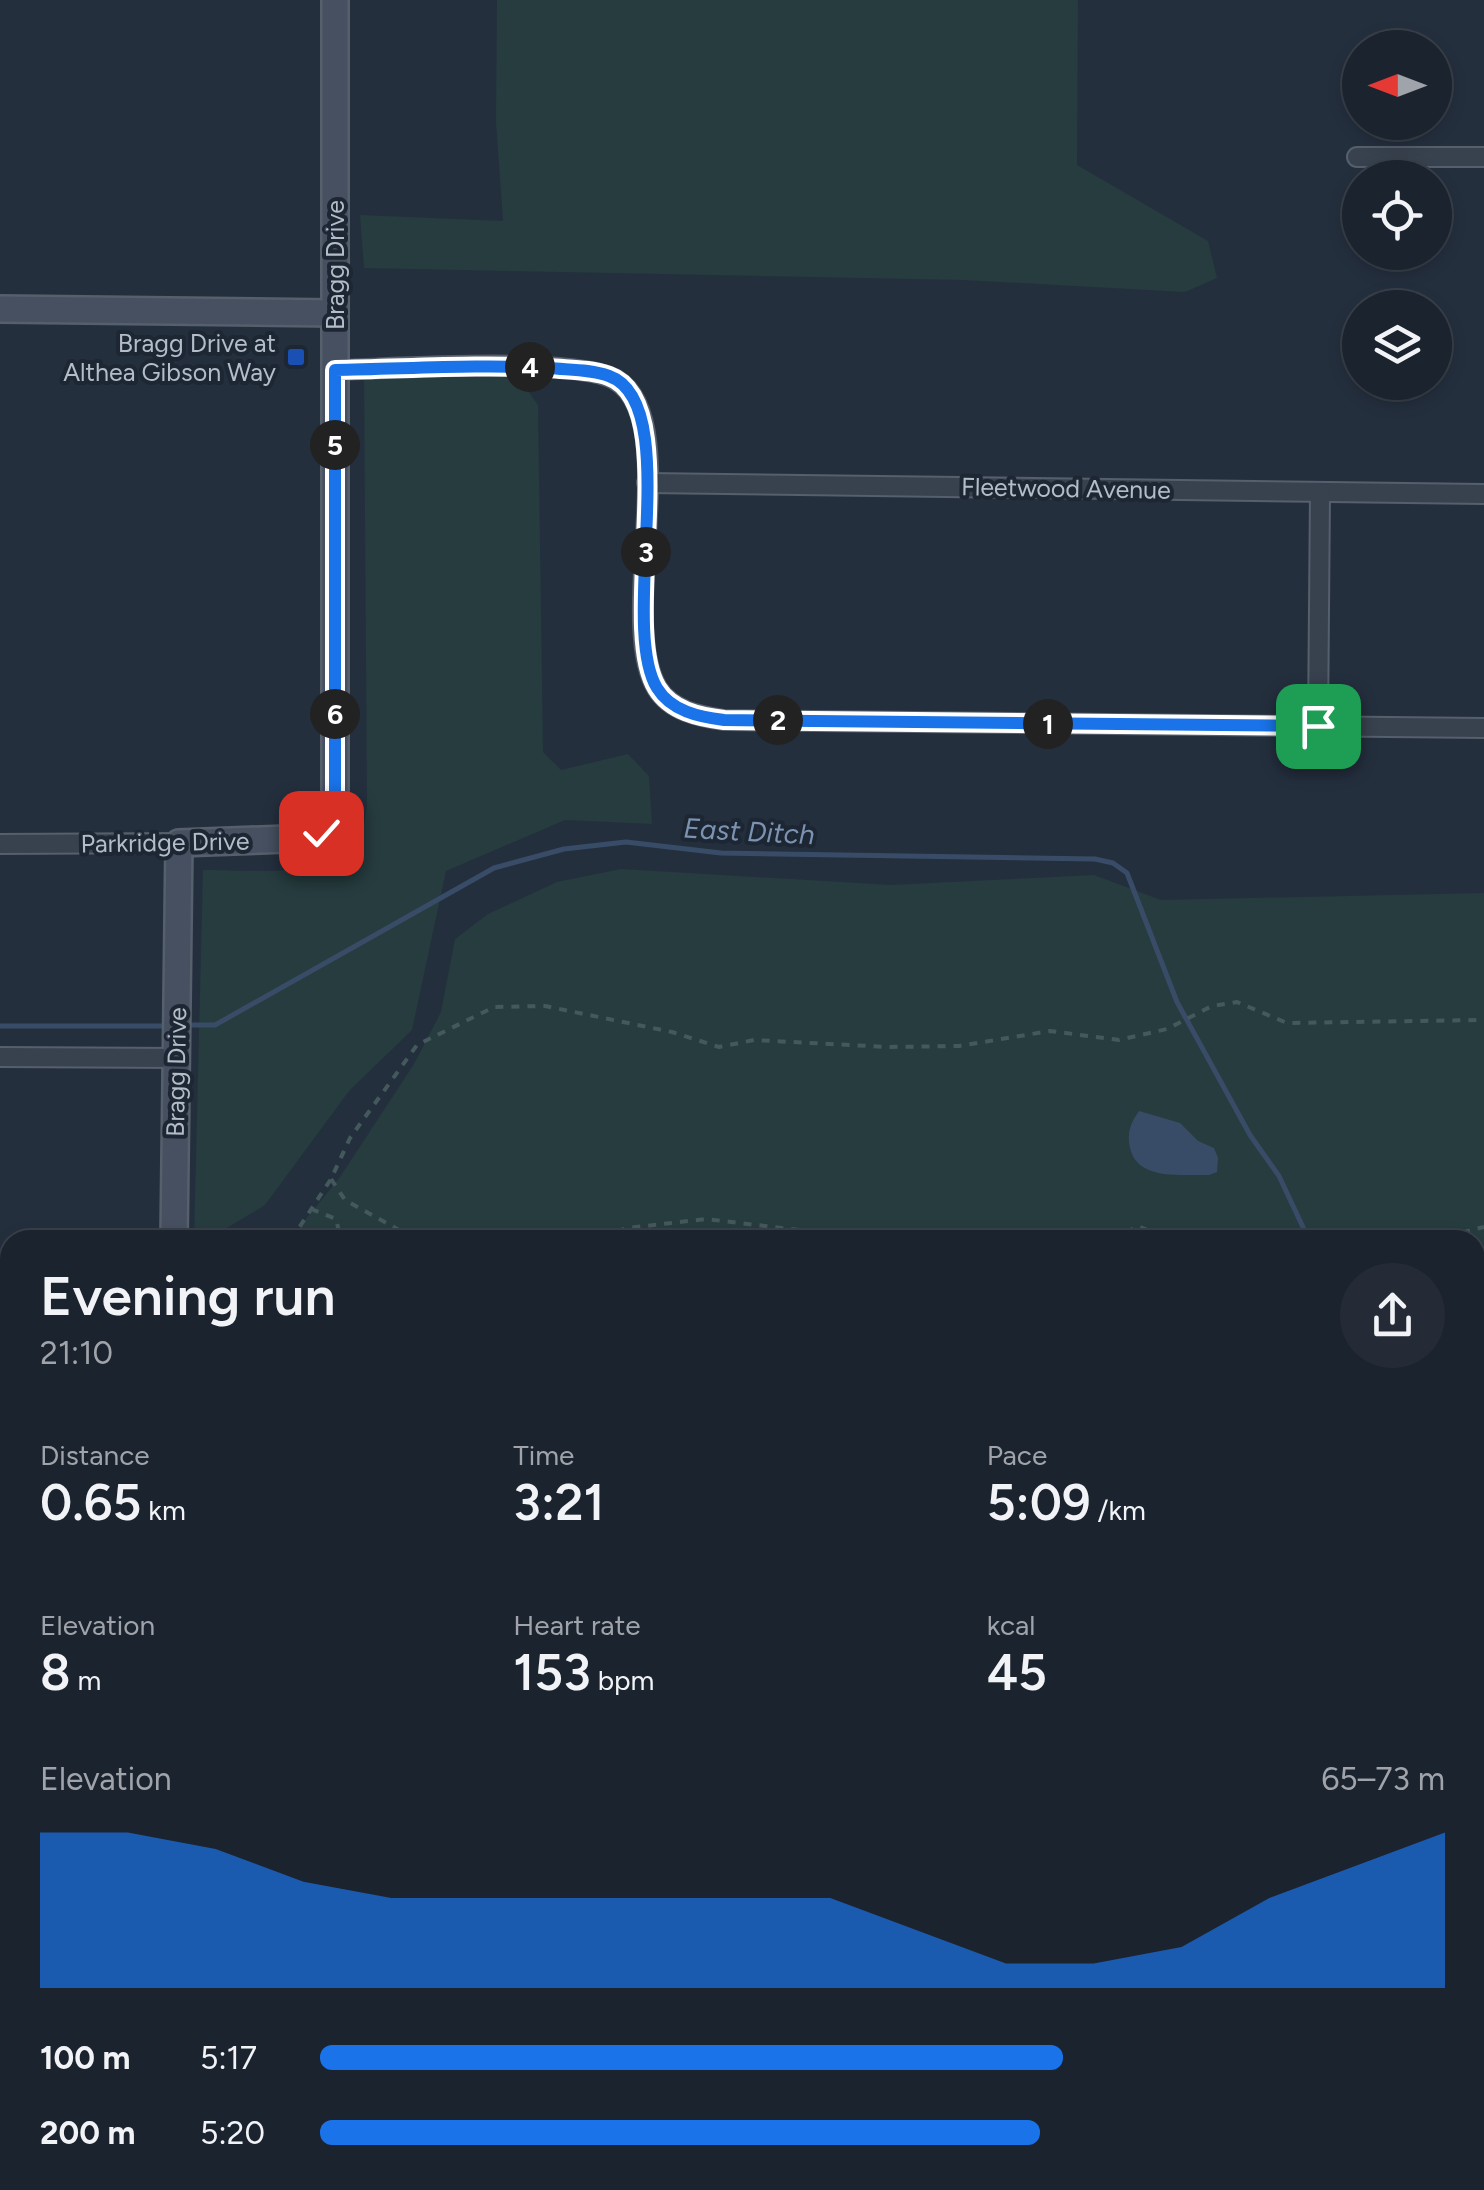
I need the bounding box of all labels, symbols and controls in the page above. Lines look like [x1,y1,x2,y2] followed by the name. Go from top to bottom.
[1342,30,1452,140] north arrow
[1342,30,1452,400] map controls
[1342,160,1452,270] button: locate
[320,200,350,330] street label: Bragg Drive
[1342,290,1452,400] button: layers
[63,328,276,387] place label: Bragg Drive at Althea Gibson Way
[505,342,555,392] pin: 4
[285,346,307,368] marker: Bragg Drive at Althea Gibson Way
[521,350,539,384] text: 4
[310,420,360,470] pin: 5
[327,428,343,462] text: 5
[961,471,1171,505] street label: Fleetwood Avenue
[621,527,671,577] pin: 3
[638,535,654,569] text: 3
[1276,684,1361,769] pin
[310,689,360,739] pin: 6
[753,695,803,745] pin: 2
[327,697,343,731] text: 6
[1023,699,1073,749] pin: 1
[1291,699,1346,754] icon: arrive
[770,703,786,737] text: 2
[1042,707,1054,741] text: 1
[279,791,364,876] pin
[294,806,349,861] icon: check
[683,811,815,851] water label: East Ditch
[80,826,250,858] street label: Parkridge Drive
[160,1007,192,1137] street label: Bragg Drive
[40,1263,336,1329] text: Evening run
[1340,1263,1445,1368] button: share
[40,1334,113,1372] text: 21:10
[40,1438,150,1472] text: Distance
[513,1438,574,1472] text: Time
[987,1438,1047,1472] text: Pace
[40,1472,141,1533] text: 0.65
[513,1472,604,1533] text: 3:21
[987,1472,1091,1533] text: 5:09
[141,1493,186,1527] text: km
[1091,1493,1146,1527] text: /km
[40,1608,155,1642] text: Elevation
[513,1608,640,1642] text: Heart rate
[987,1608,1036,1642] text: kcal
[40,1642,71,1703] text: 8
[513,1642,591,1703] text: 153
[987,1642,1047,1703] text: 45
[71,1663,101,1697] text: m
[591,1663,654,1697] text: bpm
[40,1760,172,1798] text: Elevation
[1321,1760,1445,1798] text: 65–73 m
[40,2039,131,2077] text: 100 m
[200,2039,257,2077] text: 5:17
[40,2114,136,2152] text: 200 m
[200,2114,265,2152] text: 5:20

